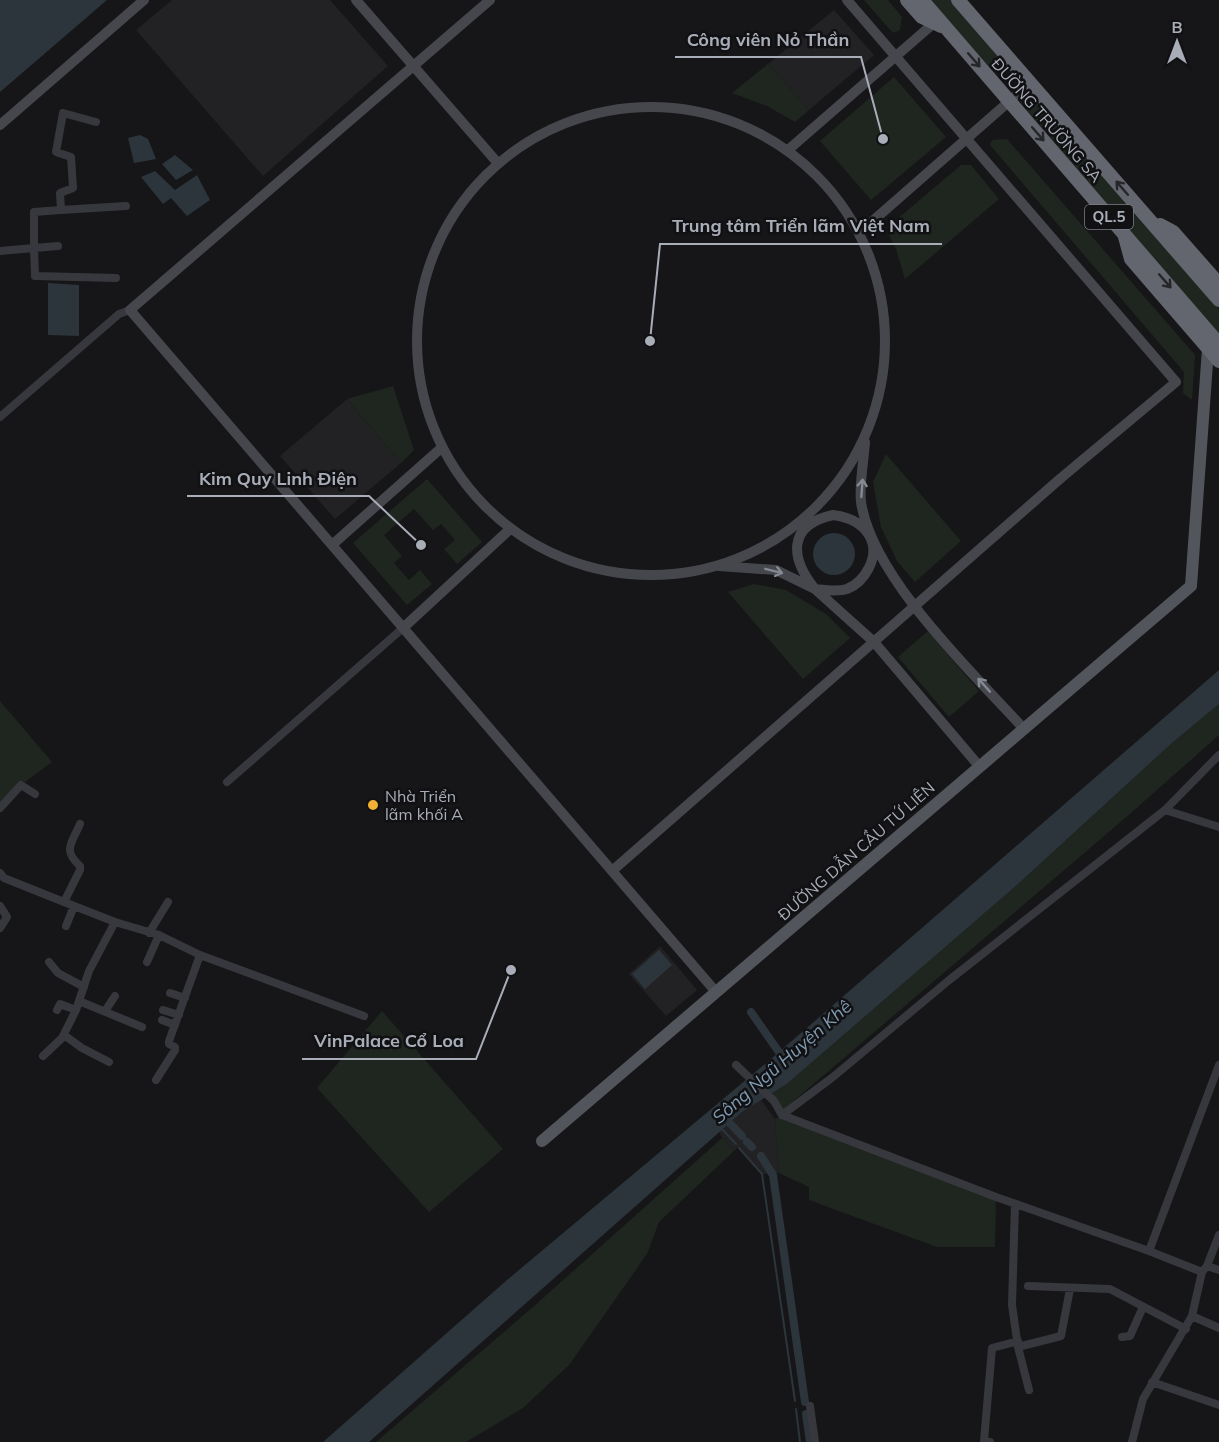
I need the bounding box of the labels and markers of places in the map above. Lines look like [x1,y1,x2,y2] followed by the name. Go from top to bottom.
[675,21,861,57] callout: Công viên Nỏ Thần
[660,208,942,244] callout: Trung tâm Triển lãm Việt Nam
[187,460,369,496] callout: Kim Quy Linh Điện
[385,786,463,824] place label: Nhà Triển lãm khối A
[366,798,380,812] marker: Nhà Triển lãm khối A
[302,1023,476,1059] callout: VinPalace Cổ Loa

